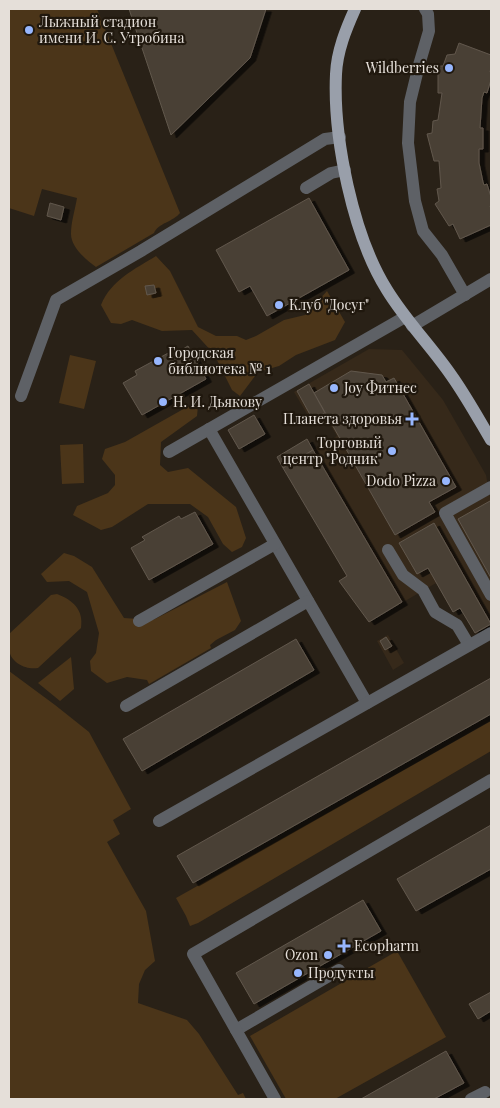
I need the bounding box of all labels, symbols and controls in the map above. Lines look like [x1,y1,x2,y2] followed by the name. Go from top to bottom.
[38,12,184,47] place label: Лыжный стадион имени И. С. Утробина
[23,24,35,36] marker: Лыжный стадион имени И. С. Утробина
[365,58,439,77] place label: Wildberries
[443,62,455,74] marker: Wildberries
[289,295,369,314] place label: Клуб "Досуг"
[273,299,285,311] marker: Клуб "Досуг"
[168,343,271,378] place label: Городская библиотека № 1
[152,355,164,367] marker: Городская библиотека № 1
[343,378,417,397] place label: Joy Фитнес
[328,382,340,394] marker: Joy Фитнес
[173,392,262,411] place label: Н. И. Дьякову
[157,396,169,408] marker: Н. И. Дьякову
[283,409,402,428] place label: Планета здоровья
[406,413,418,425] marker: Планета здоровья
[283,433,382,468] place label: Торговый центр "Родник"
[386,445,398,457] marker: Торговый центр "Родник"
[366,471,436,490] place label: Dodo Pizza
[440,475,452,487] marker: Dodo Pizza
[354,936,420,955] place label: Ecopharm
[338,940,350,952] marker: Ecopharm
[285,945,319,964] place label: Ozon
[322,949,334,961] marker: Ozon
[308,963,375,982] place label: Продукты
[292,967,304,979] marker: Продукты

